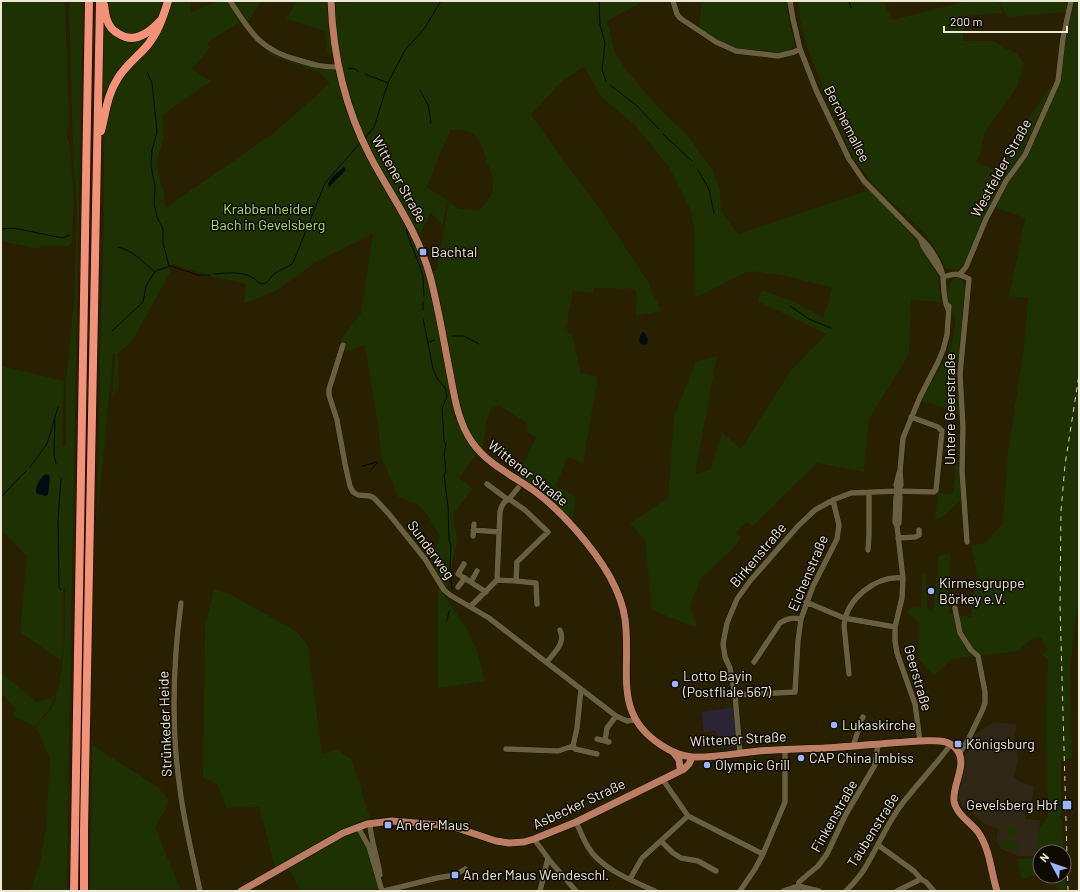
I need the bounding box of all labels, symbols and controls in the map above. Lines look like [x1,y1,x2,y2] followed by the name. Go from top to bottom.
[944,8,1067,34] scale bar
[950,14,982,28] text: 200 m
[821,83,874,165] street label: Berchemallee
[967,116,1035,220] street label: Westfelder Straße
[369,132,430,225] street label: Wittener Straße
[211,200,325,233] park label: Krabbenheider Bach in Gevelsberg
[431,243,477,260] place label: Bachtal
[418,247,428,257] marker: Bachtal
[941,353,958,465] street label: Untere Geerstraße
[485,436,572,509] street label: Wittener Straße
[404,517,458,582] street label: Sunderweg
[726,519,789,590] street label: Birkenstraße
[784,532,831,613] street label: Eichenstraße
[939,574,1025,607] place label: Kirmesgruppe Börkey e.V.
[926,586,936,596] marker: Kirmesgruppe Börkey e.V.
[901,643,936,713] street label: Geerstraße
[682,667,772,700] place label: Lotto Bayin (Postfliale 567)
[154,671,175,777] street label: Strünkeder Heide
[670,679,680,689] marker: Lotto Bayin (Postfliale 567)
[842,716,916,733] place label: Lukaskirche
[829,720,839,730] marker: Lukaskirche
[689,727,787,750] street label: Wittener Straße
[966,735,1035,752] place label: Königsburg
[953,739,963,749] marker: Königsburg
[809,749,914,766] place label: CAP China Imbiss
[796,753,806,763] marker: CAP China Imbiss
[715,756,790,773] place label: Olympic Grill
[702,760,712,770] marker: Olympic Grill
[530,775,628,832] street label: Asbecker Straße
[807,777,860,855] street label: Finkenstraße
[843,789,902,870] street label: Taubenstraße
[966,796,1058,813] place label: Gevelsberg Hbf
[1061,799,1073,811] marker: Gevelsberg Hbf
[396,816,470,833] place label: An der Maus
[383,820,393,830] marker: An der Maus
[1032,844,1072,884] north arrow
[1037,850,1051,864] text: N
[463,866,609,883] place label: An der Maus Wendeschl.
[450,870,460,880] marker: An der Maus Wendeschl.

